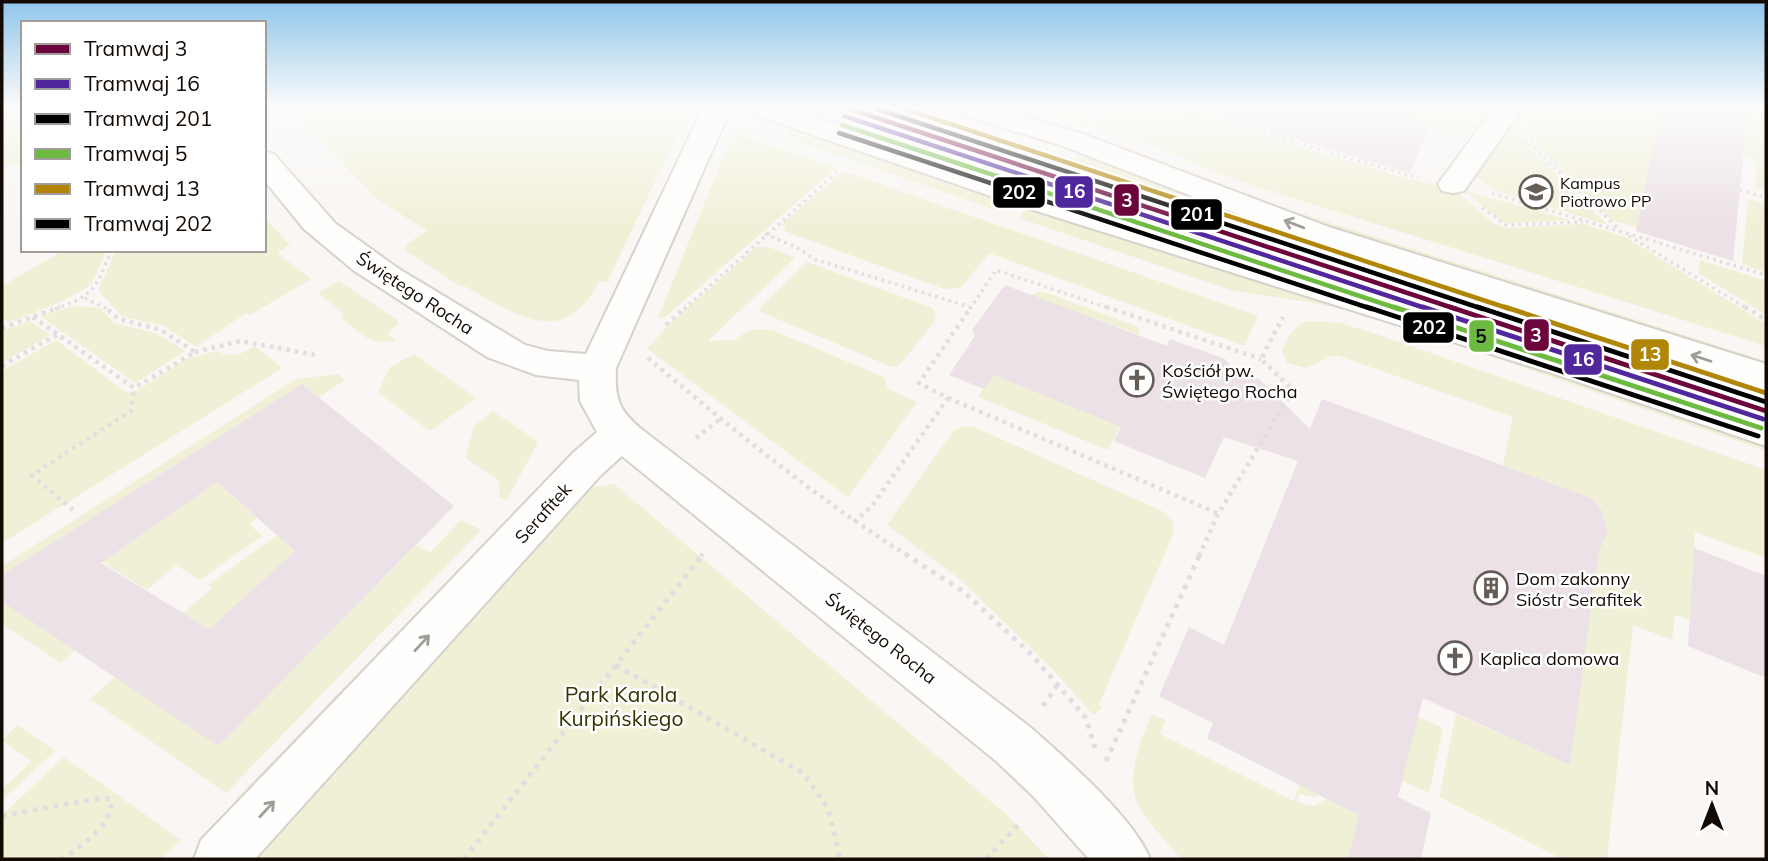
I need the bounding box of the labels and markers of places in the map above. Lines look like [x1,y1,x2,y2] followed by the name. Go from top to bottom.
[1517,173,1555,211] school or university icon: Kampus Piotrowo PP
[1560,173,1652,211] place label: Kampus Piotrowo PP
[1162,359,1297,403] place label: Kościół pw. Świętego Rocha
[1118,361,1156,399] church icon: Kościół pw. Świętego Rocha
[1516,567,1643,611] place label: Dom zakonny Sióstr Serafitek
[1472,569,1510,607] building icon: Dom zakonny Sióstr Serafitek
[1436,639,1474,677] church icon: Kaplica domowa
[1480,647,1619,670] place label: Kaplica domowa

